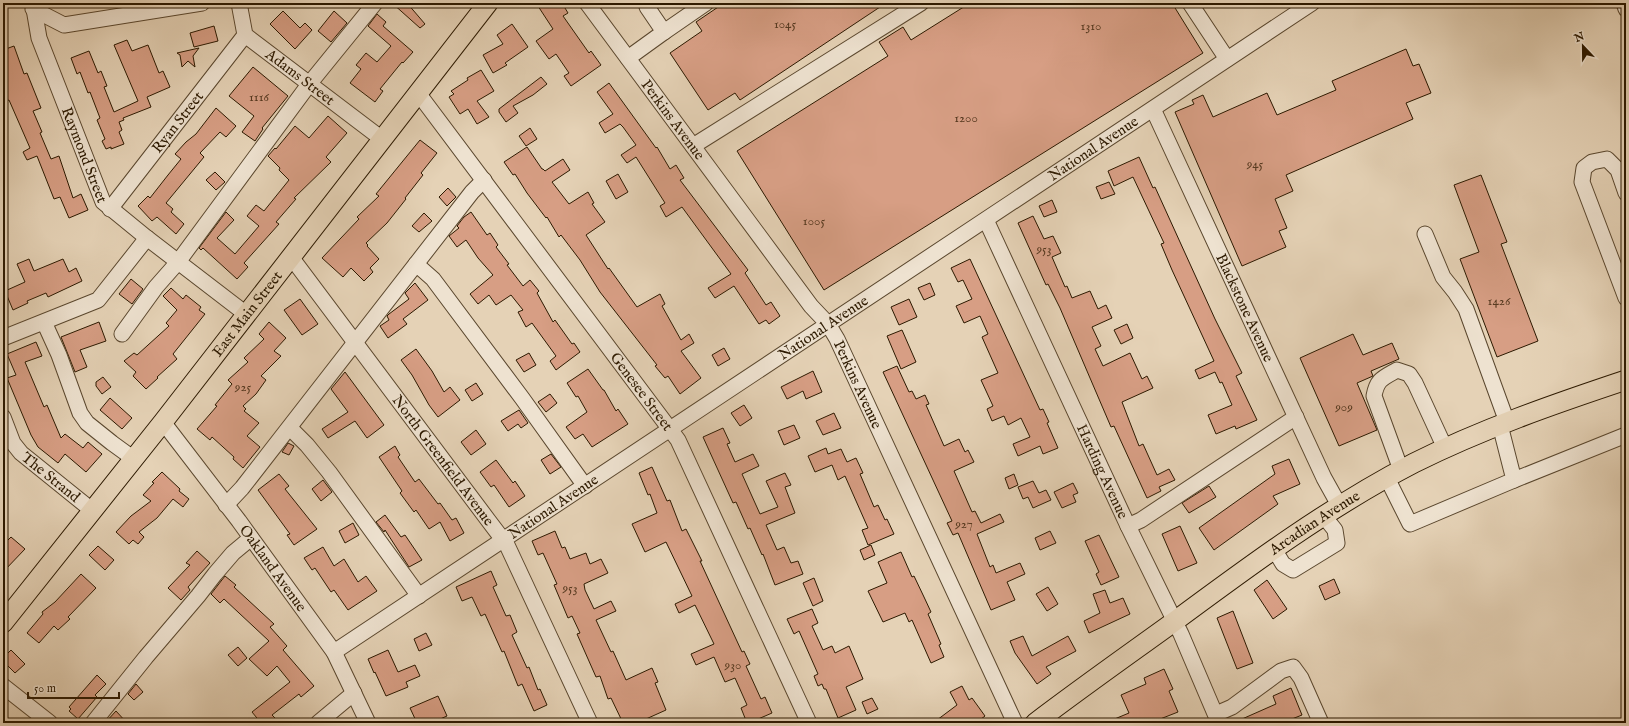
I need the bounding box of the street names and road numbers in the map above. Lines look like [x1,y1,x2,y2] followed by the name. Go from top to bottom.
[261,44,338,110] street label: Adams Street
[637,76,709,164] street label: Perkins Avenue
[148,88,208,157] street label: Ryan Street
[57,104,111,206] street label: Raymond Street
[1045,112,1142,185] street label: National Avenue
[1211,251,1278,365] street label: Blackstone Avenue
[208,267,287,361] street label: East Main Street
[775,291,872,365] street label: National Avenue
[829,337,886,432] street label: Perkins Avenue
[606,349,677,435] street label: Genesee Street
[388,391,498,530] street label: North Greenfield Avenue
[1072,421,1132,522] street label: Harding Avenue
[17,448,85,507] street label: The Strand
[505,470,602,544] street label: National Avenue
[1265,486,1364,560] street label: Arcadian Avenue
[235,521,311,616] street label: Oakland Avenue

